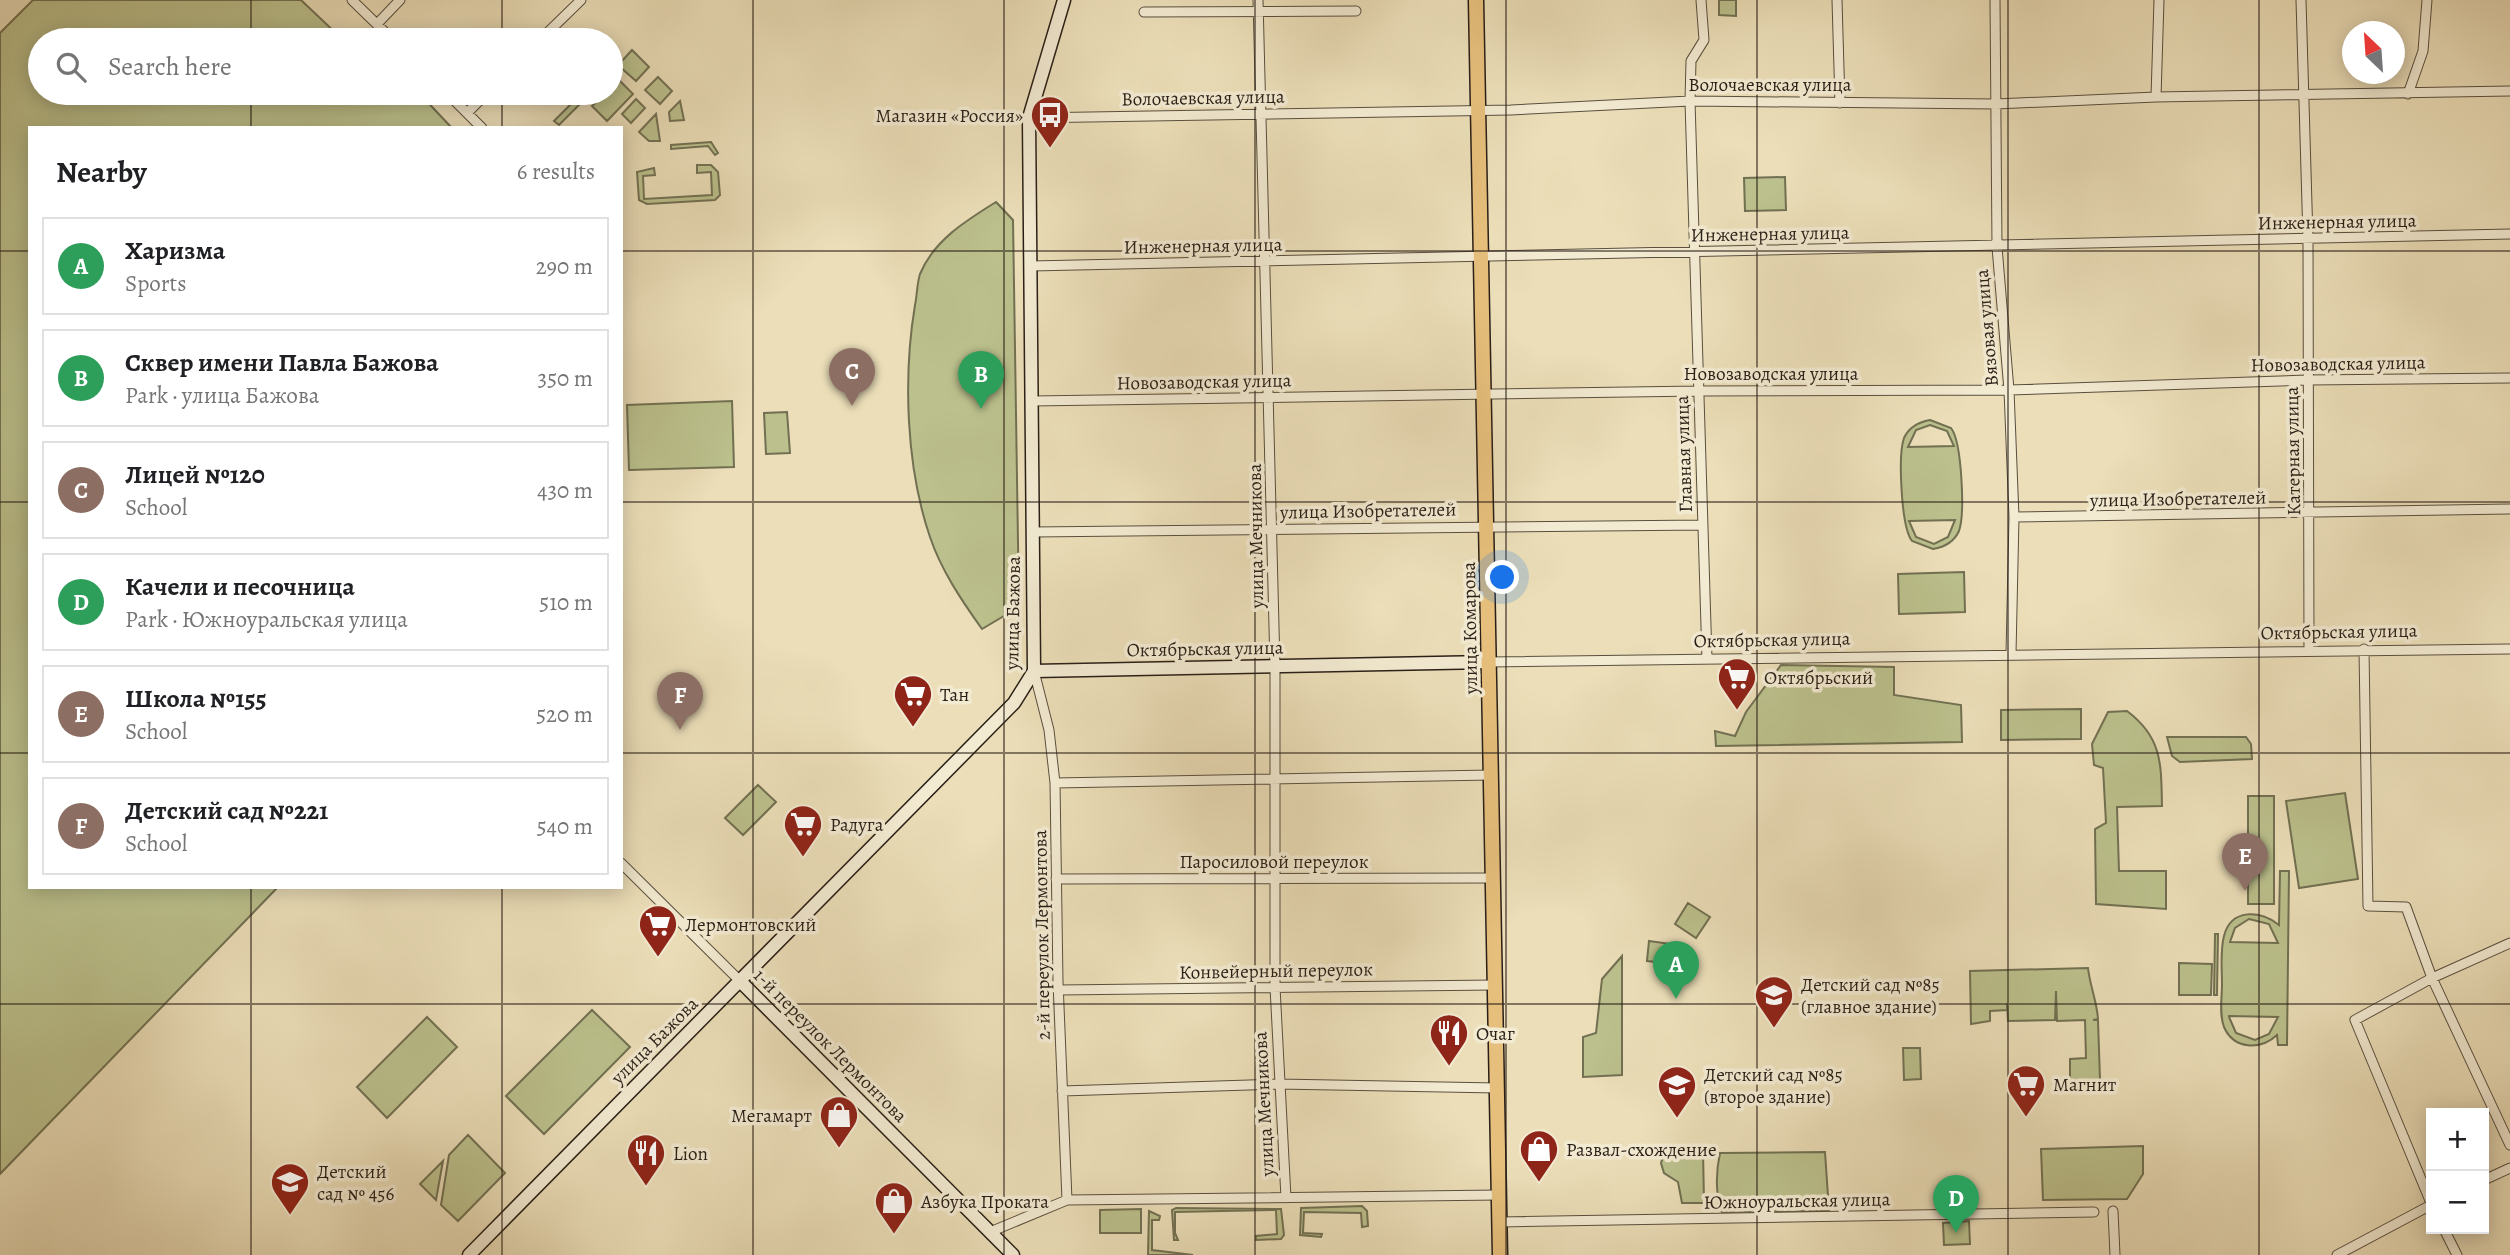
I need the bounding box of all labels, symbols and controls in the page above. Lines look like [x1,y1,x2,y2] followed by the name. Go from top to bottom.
[2342,21,2405,84] north arrow
[28,28,623,105] search box
[52,48,90,86] icon: search
[108,49,232,84] text: Search here
[1688,72,1852,98] street label: Волочаевская улица
[1121,84,1285,112] street label: Волочаевская улица
[1029,94,1071,149] bus stop icon: Магазин «Россия»
[876,103,1023,129] place label: Магазин «Россия»
[56,152,147,192] text: Nearby
[517,156,595,187] text: 6 results
[2257,208,2417,236] street label: Инженерная улица
[1690,220,1850,248] street label: Инженерная улица
[1123,232,1283,260] street label: Инженерная улица
[125,233,225,268] text: Харизма
[74,251,88,282] text: A
[536,251,593,282] text: 290 m
[125,268,186,299] text: Sports
[1969,268,2005,388] street label: Вязовая улица
[125,345,439,380] text: Сквер имени Павла Бажова
[829,348,875,406] pin: C
[2250,349,2426,379] street label: Новозаводская улица
[958,351,1004,409] pin: B
[1684,361,1859,387] street label: Новозаводская улица
[74,363,88,394] text: B
[538,363,593,394] text: 350 m
[1116,367,1292,397] street label: Новозаводская улица
[125,380,319,411] text: Park · улица Бажова
[2279,386,2307,516] street label: Катерная улица
[1669,395,1699,513] street label: Главная улица
[125,457,265,492] text: Лицей №120
[1242,463,1270,610] street label: улица Мечникова
[74,475,88,506] text: C
[537,475,593,506] text: 430 m
[2089,484,2266,514] street label: улица Изобретателей
[125,492,187,523] text: School
[1279,496,1456,526] street label: улица Изобретателей
[999,556,1027,671] street label: улица Бажова
[1485,560,1519,594] your location
[1456,561,1484,695] street label: улица Комарова
[125,569,355,604] text: Качели и песочница
[73,587,89,618] text: D
[539,587,593,618] text: 510 m
[125,604,408,635] text: Park · Южноуральская улица
[2260,618,2418,646] street label: Октябрьская улица
[1693,626,1851,654] street label: Октябрьская улица
[1126,635,1284,663] street label: Октябрьская улица
[1716,656,1758,711] supermarket icon: Октябрьский
[1764,665,1873,691] place label: Октябрьский
[657,672,703,730] pin: F
[892,673,934,728] supermarket icon: Тан
[125,681,267,716] text: Школа №155
[940,682,969,708] place label: Тан
[74,699,88,730] text: E
[536,699,593,730] text: 520 m
[125,716,187,747] text: School
[125,793,328,828] text: Детский сад №221
[782,803,824,858] supermarket icon: Радуга
[75,811,87,842] text: F
[537,811,593,842] text: 540 m
[830,812,884,838] place label: Радуга
[125,828,187,859] text: School
[1027,829,1057,1040] street label: 2-й переулок Лермонтова
[2222,833,2268,891] pin: E
[1179,849,1369,875] street label: Паросиловой переулок
[637,903,679,958] supermarket icon: Лермонтовский
[685,912,816,938] place label: Лермонтовский
[1653,941,1699,999] pin: A
[1179,956,1373,986] street label: Конвейерный переулок
[748,963,913,1129] street label: 1-й переулок Лермонтова
[1801,972,1940,1020] place label: Детский сад №85 (главное здание)
[1753,974,1795,1029] school or university icon: Детский сад №85 (главное здание)
[605,991,704,1091] street label: улица Бажова
[1428,1012,1470,1067] restaurant icon: Очаг
[1476,1021,1515,1047] place label: Очаг
[1247,1031,1281,1178] street label: улица Мечникова
[1704,1062,1843,1110] place label: Детский сад №85 (второе здание)
[2005,1063,2047,1118] supermarket icon: Магнит
[1656,1064,1698,1119] school or university icon: Детский сад №85 (второе здание)
[2053,1072,2117,1098] place label: Магнит
[818,1094,860,1149] shop icon: Мегамарт
[731,1103,813,1129] place label: Мегамарт
[2426,1108,2489,1234] map controls
[2426,1108,2489,1171] button: +
[1518,1128,1560,1183] shop icon: Развал-схождение
[625,1132,667,1187] restaurant icon: Lion
[1566,1137,1717,1163] place label: Развал-схождение
[673,1141,708,1167] place label: Lion
[317,1159,395,1207] place label: Детский сад № 456
[269,1161,311,1216] school or university icon: Детский сад № 456
[2426,1171,2489,1234] button: −
[1933,1175,1979,1233] pin: D
[873,1180,915,1235] shop icon: Азбука Проката
[1703,1186,1891,1216] street label: Южноуральская улица
[920,1189,1049,1215] place label: Азбука Проката

